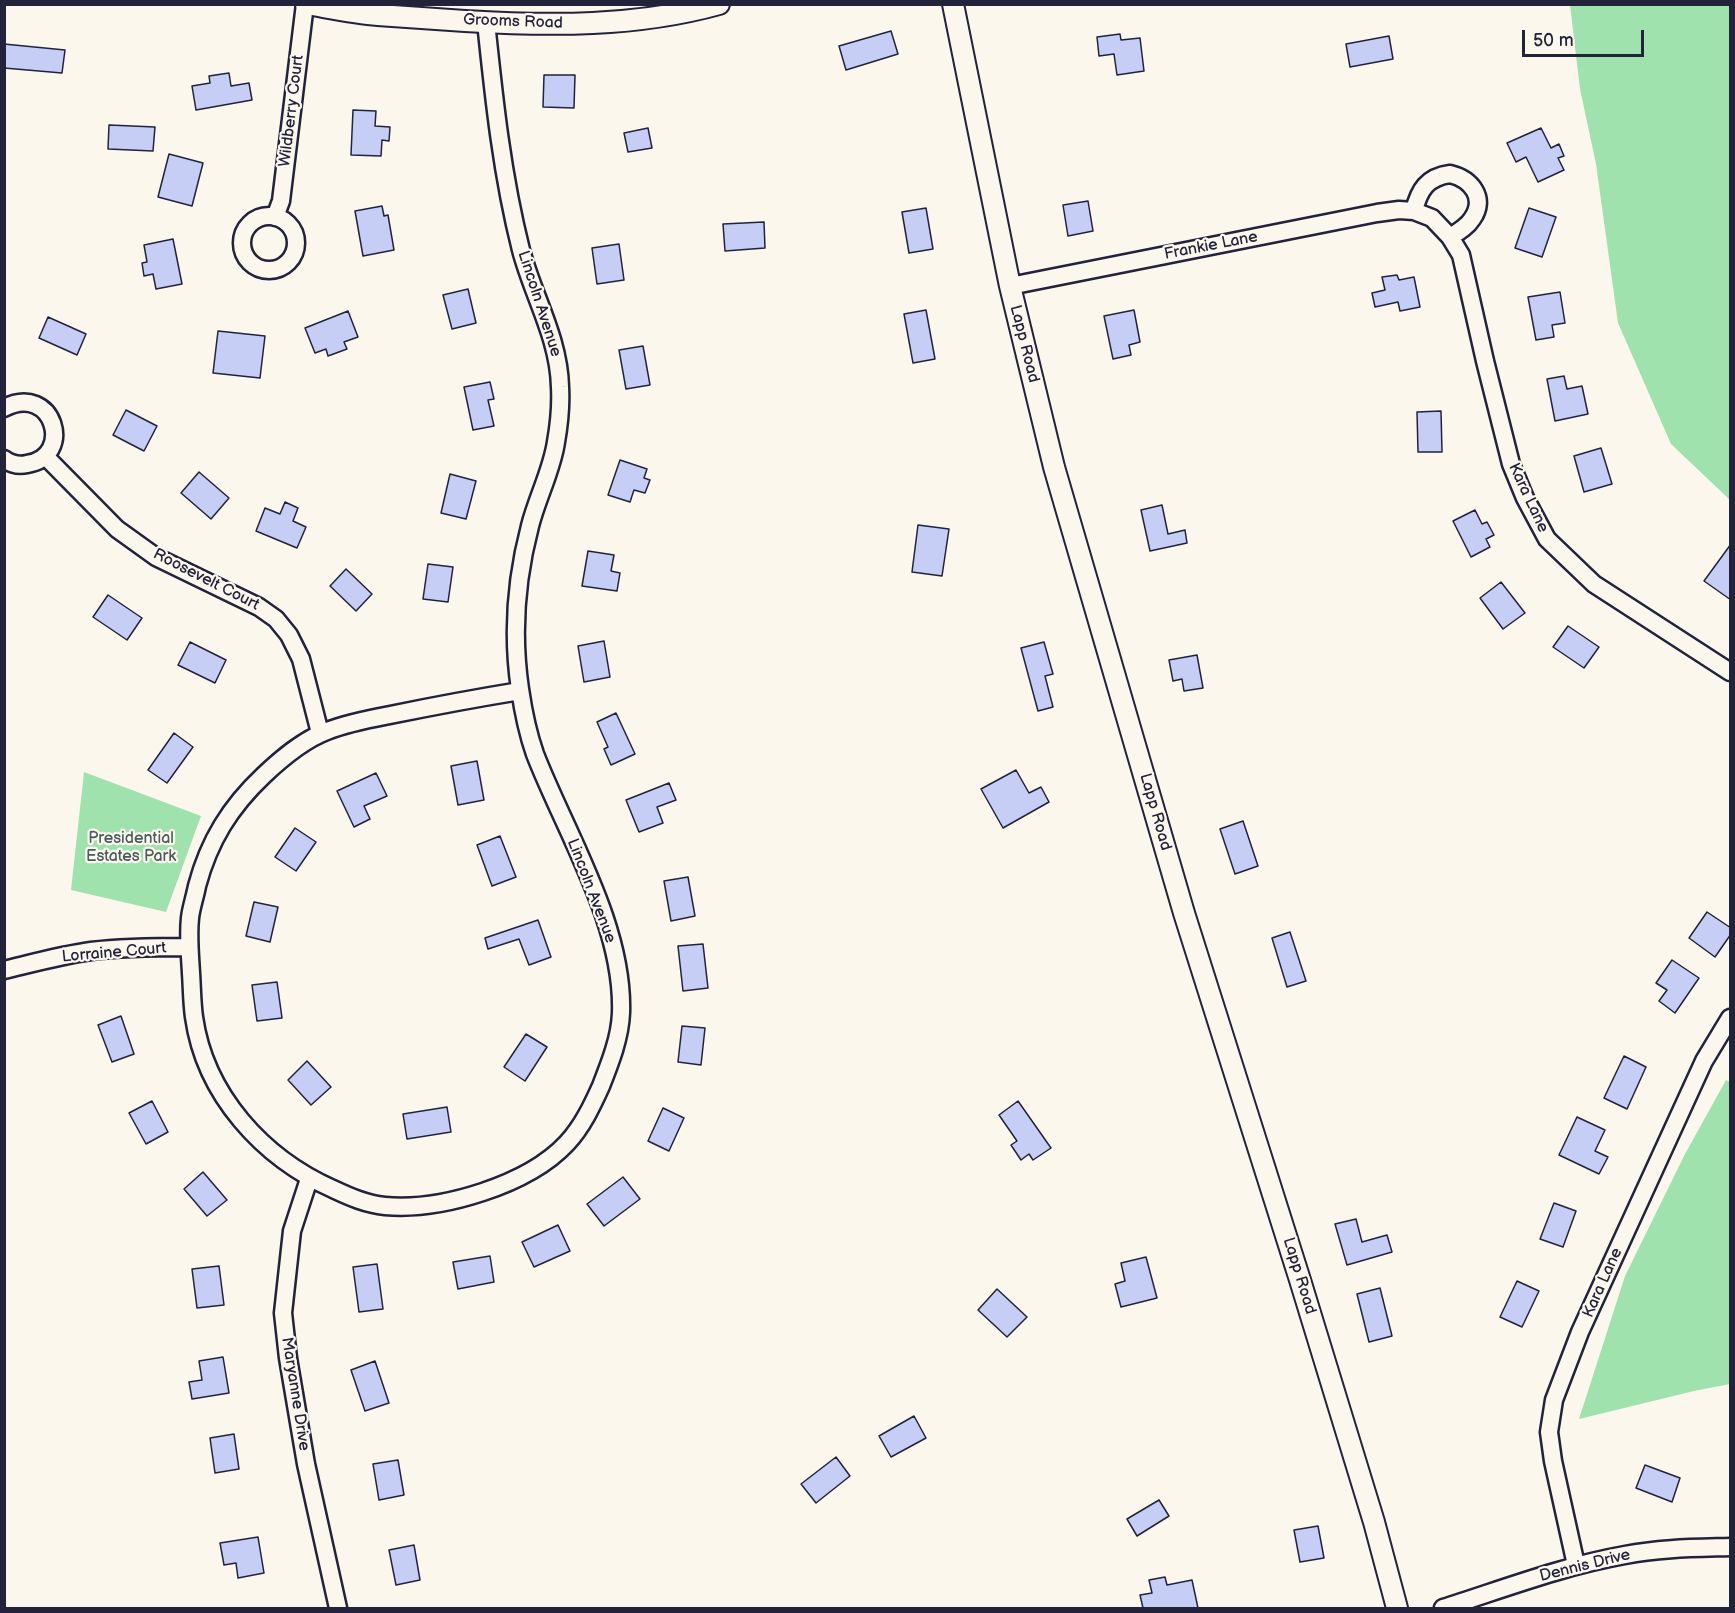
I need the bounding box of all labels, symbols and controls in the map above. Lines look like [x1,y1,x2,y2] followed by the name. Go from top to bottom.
[463,11,563,33] street label: Grooms Road
[1525,18,1646,56] scale bar
[1533,30,1574,51] text: 50 m
[276,54,308,168] street label: Wildberry Court
[1163,228,1259,264] street label: Frankie Lane
[513,249,565,359] street label: Lincoln Avenue
[1005,303,1043,385] street label: Lapp Road
[1504,460,1552,536] street label: Kara Lane
[150,545,262,615] street label: Roosevelt Court
[1135,771,1175,853] street label: Lapp Road
[86,829,176,867] park label: Presidential Estates Park
[562,836,620,946] street label: Lincoln Avenue
[61,939,167,967] street label: Lorraine Court
[1278,1235,1320,1317] street label: Lapp Road
[1579,1245,1627,1321] street label: Kara Lane
[277,1336,313,1452] street label: Maryanne Drive
[1538,1545,1632,1587] street label: Dennis Drive

